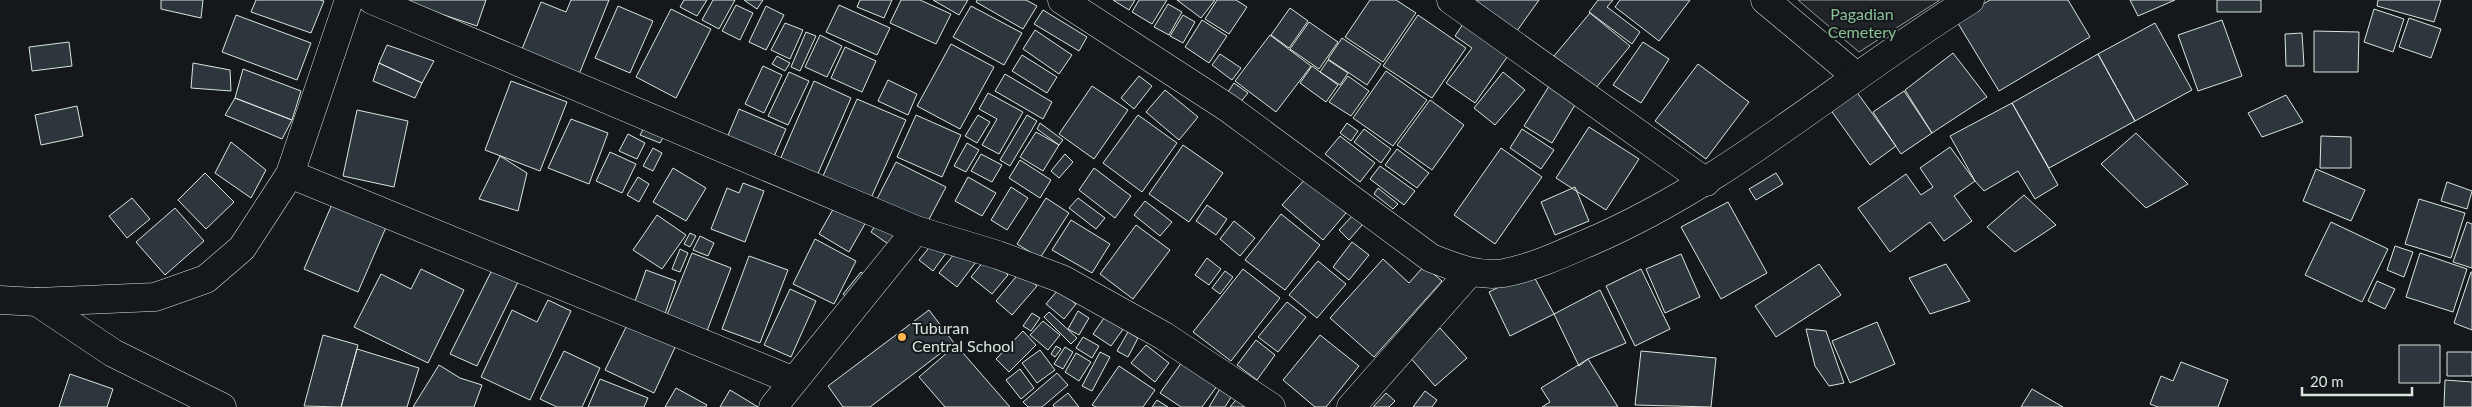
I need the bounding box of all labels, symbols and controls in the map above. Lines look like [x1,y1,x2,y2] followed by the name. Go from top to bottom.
[1828,4,1897,41] park label: Pagadian Cemetery
[912,318,1014,355] place label: Tuburan Central School
[896,331,908,343] marker: Tuburan Central School
[2302,364,2412,396] scale bar
[2310,372,2344,390] text: 20 m

